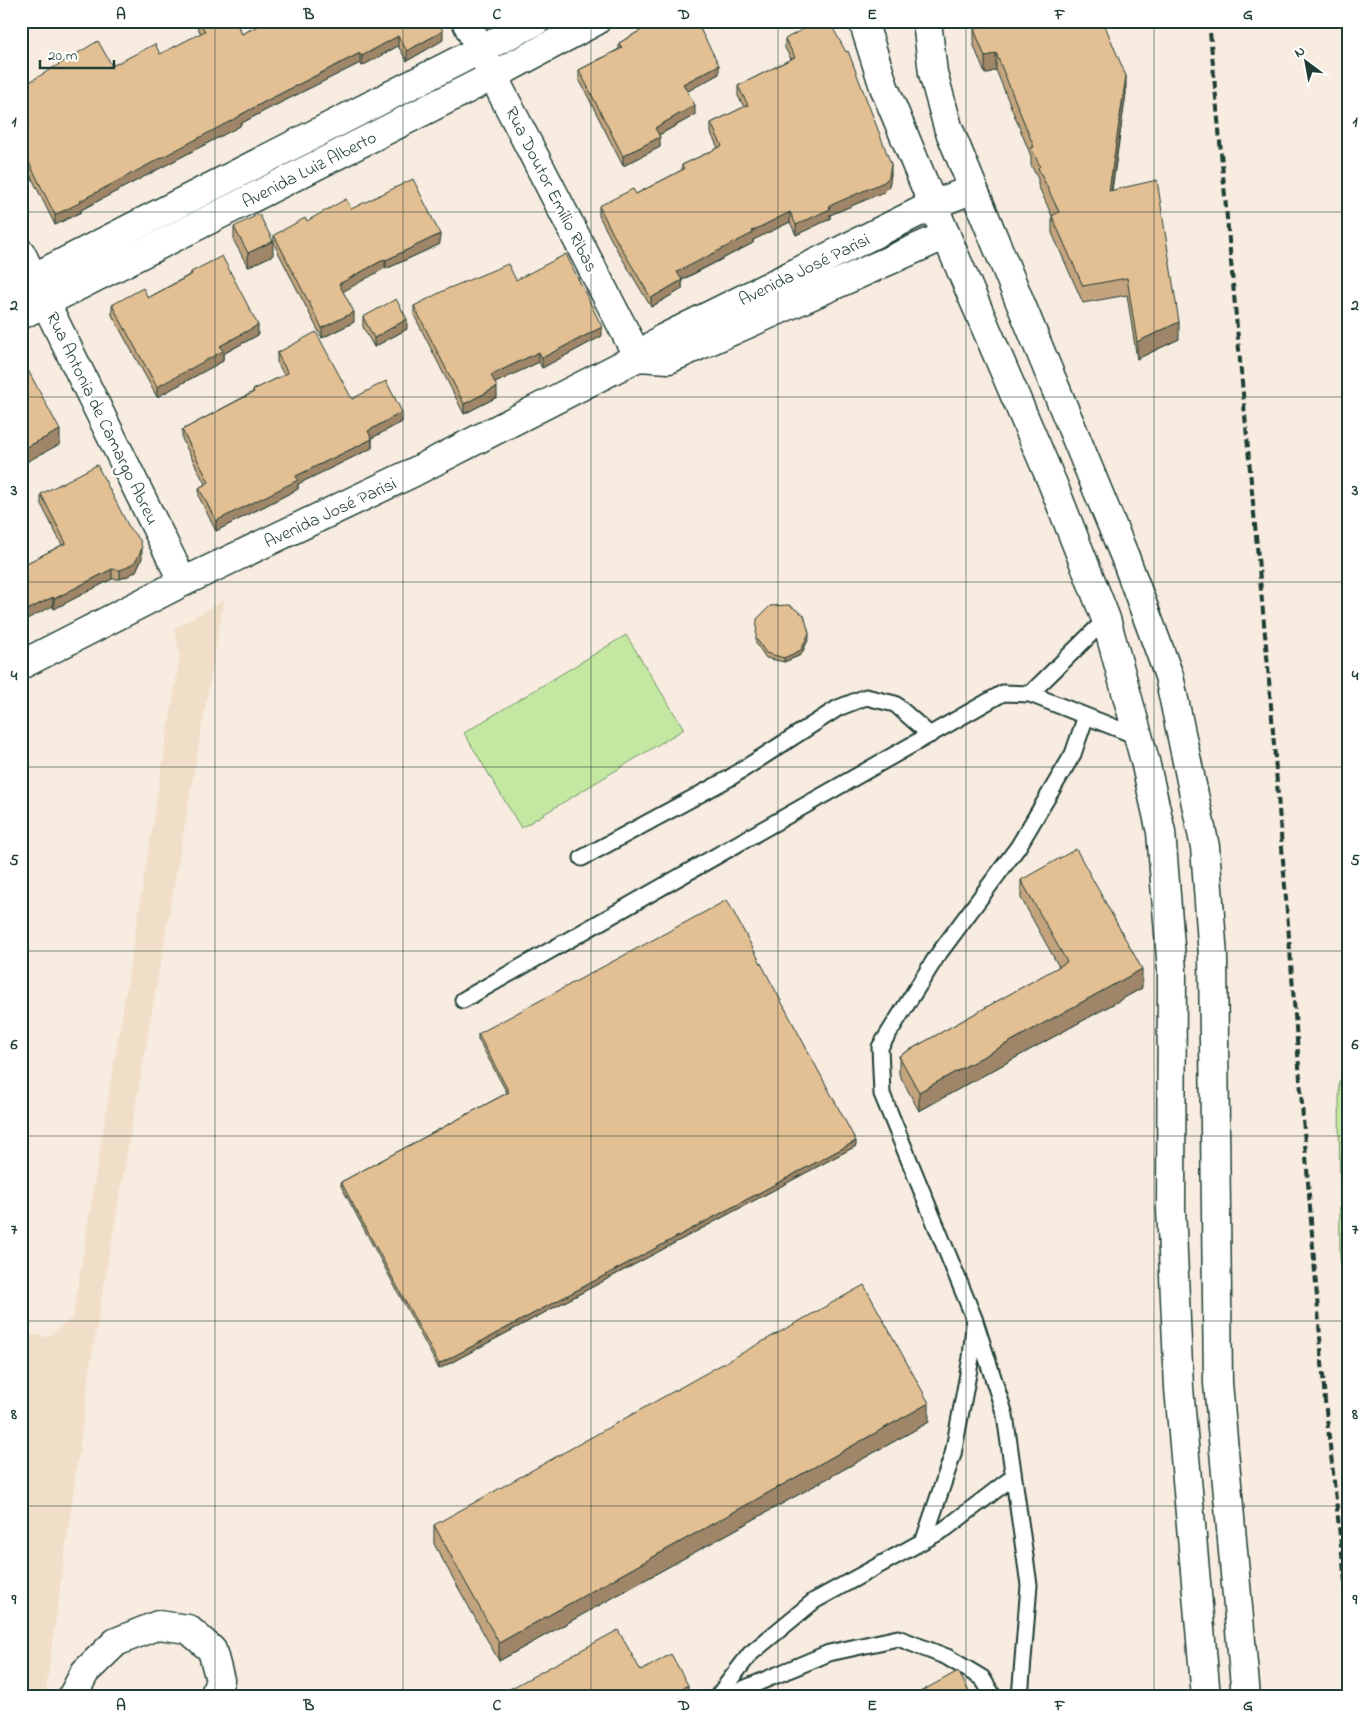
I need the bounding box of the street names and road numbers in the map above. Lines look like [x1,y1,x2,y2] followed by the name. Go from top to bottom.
[497,103,603,277] street label: Rua Doutor Emílio Ribas
[238,126,382,216] street label: Avenida Luiz Alberto
[735,228,875,314] street label: Avenida José Parisi
[37,308,164,530] street label: Rua Antonia de Camargo Abreu
[260,472,401,556] street label: Avenida José Parisi

